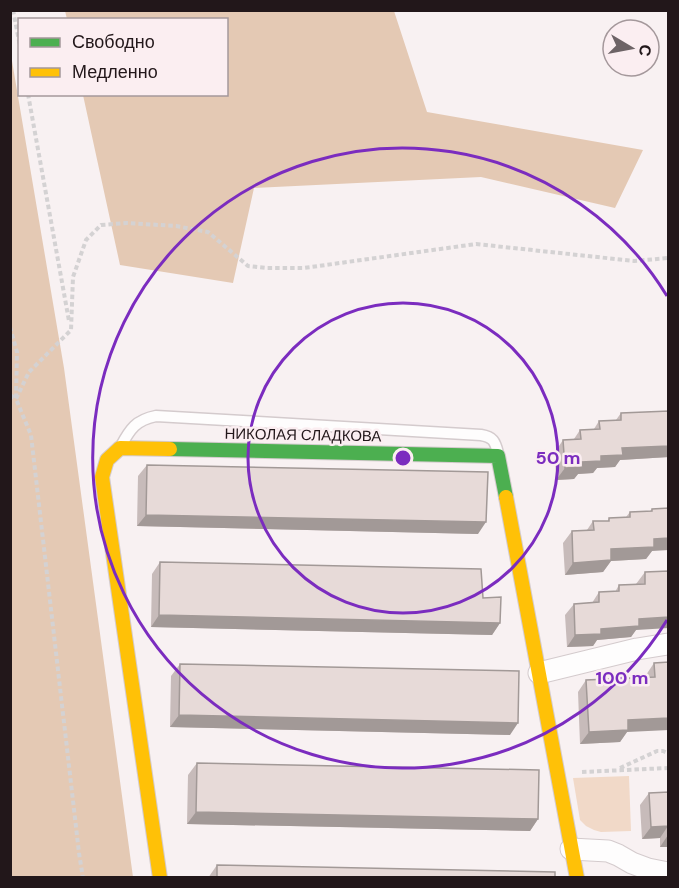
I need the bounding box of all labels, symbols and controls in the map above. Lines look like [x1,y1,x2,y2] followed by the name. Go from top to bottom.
[18,18,228,96] legend
[601,18,661,78] north arrow
[72,30,155,54] text: Свободно
[634,43,657,58] text: С
[72,60,158,84] text: Медленно
[224,424,382,446] street label: НИКОЛАЯ СЛАДКОВА
[535,446,581,470] text: 50 m
[393,448,413,468] centre of rings
[595,666,649,690] text: 100 m

